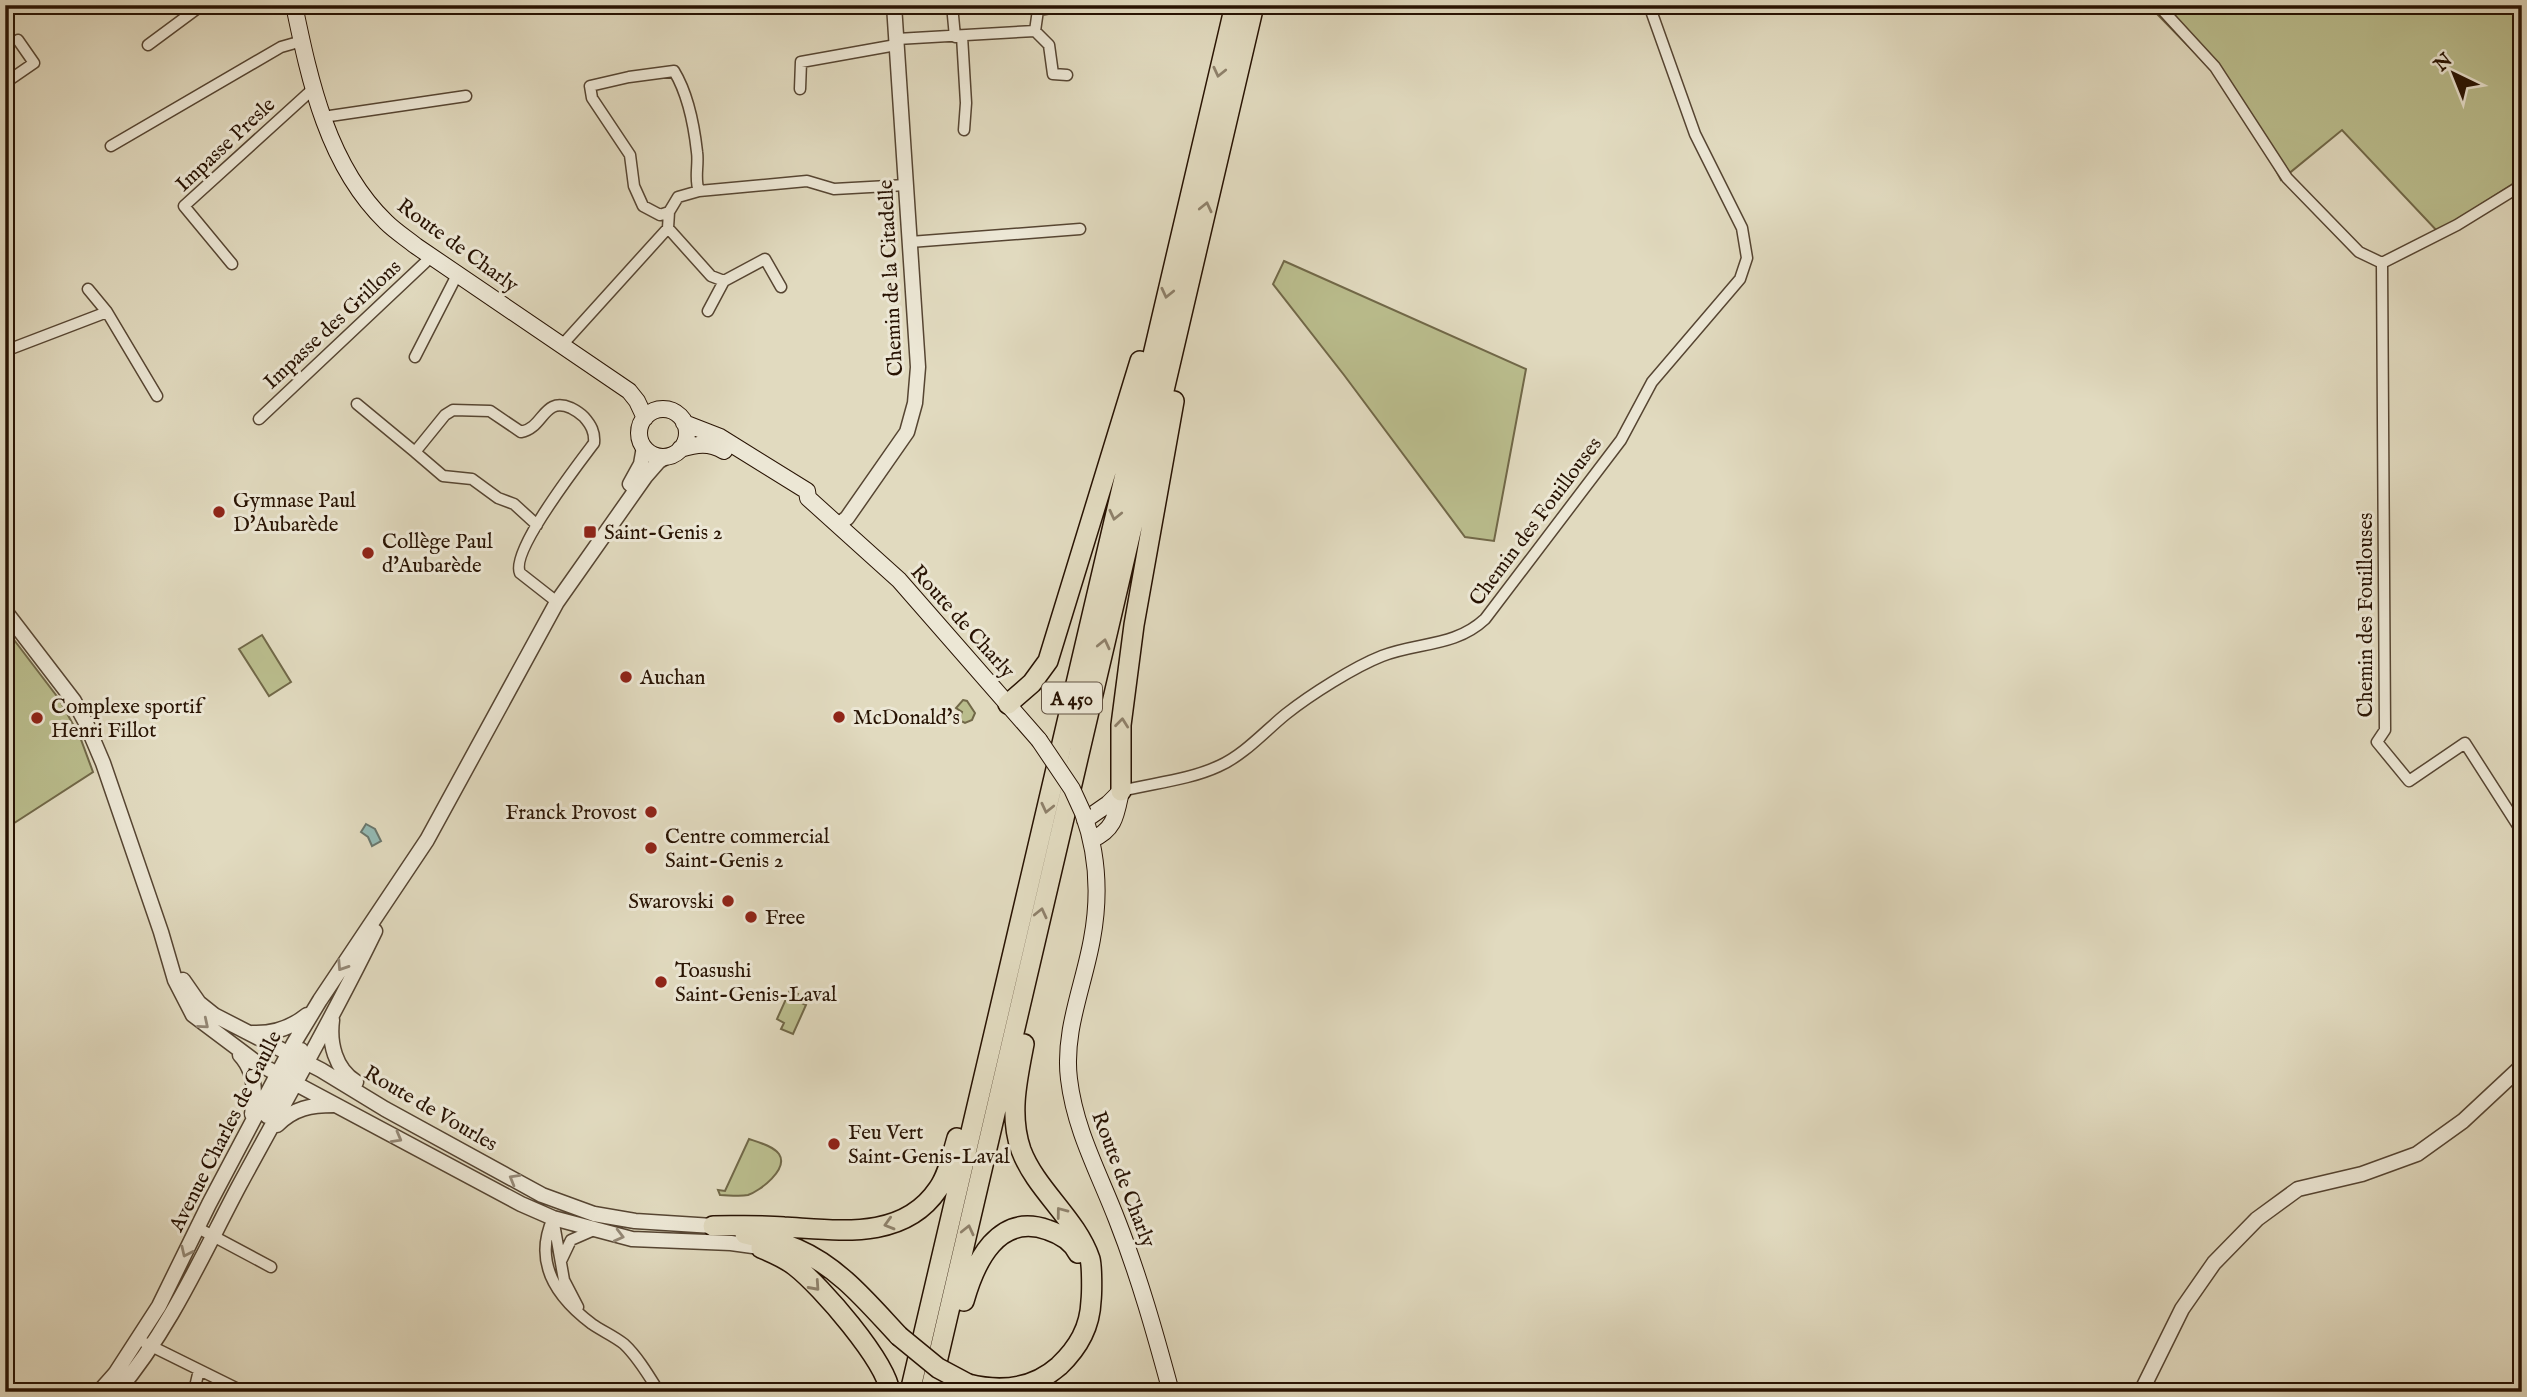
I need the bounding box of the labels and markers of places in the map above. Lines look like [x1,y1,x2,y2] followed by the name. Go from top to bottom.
[233,488,356,539] place label: Gymnase Paul D'Aubarède
[211,504,227,520] marker: Gymnase Paul D'Aubarède
[604,520,723,547] place label: Saint-Genis 2
[582,524,598,540] marker: Saint-Genis 2
[382,529,493,580] place label: Collège Paul d'Aubarède
[360,545,376,561] marker: Collège Paul d'Aubarède
[639,665,706,692] place label: Auchan
[618,669,634,685] marker: Auchan
[51,694,206,745] place label: Complexe sportif Henri Fillot
[853,705,960,732] place label: McDonald's
[831,709,847,725] marker: McDonald's
[29,710,45,726] marker: Complexe sportif Henri Fillot
[505,800,637,827] place label: Franck Provost
[643,804,659,820] marker: Franck Provost
[665,824,830,875] place label: Centre commercial Saint-Genis 2
[643,840,659,856] marker: Centre commercial Saint-Genis 2
[628,889,714,916] place label: Swarovski
[720,893,736,909] marker: Swarovski
[765,905,805,932] place label: Free
[743,909,759,925] marker: Free
[675,958,837,1009] place label: Toasushi Saint-Genis-Laval
[653,974,669,990] marker: Toasushi Saint-Genis-Laval
[848,1120,1010,1171] place label: Feu Vert Saint-Genis-Laval
[826,1136,842,1152] marker: Feu Vert Saint-Genis-Laval

